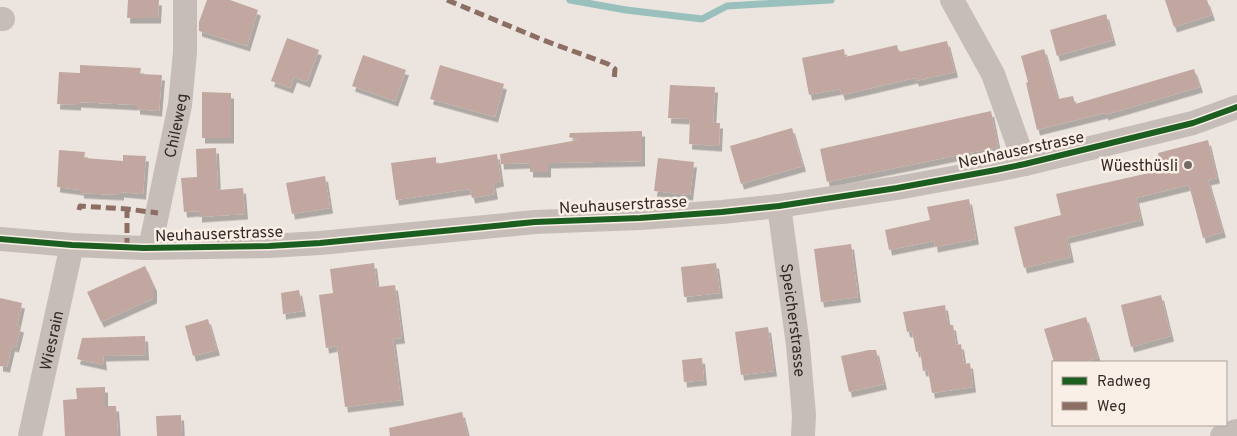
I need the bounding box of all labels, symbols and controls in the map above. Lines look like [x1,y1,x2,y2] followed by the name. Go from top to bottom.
[161,93,193,160] street label: Chileweg
[957,128,1086,174] street label: Neuhauserstrasse
[1100,157,1178,177] place label: Wüesthüsli
[1182,159,1194,171] marker: Wüesthüsli
[559,193,688,219] street label: Neuhauserstrasse
[155,223,283,247] street label: Neuhauserstrasse
[775,262,809,378] street label: Speicherstrasse
[37,309,69,373] street label: Wiesrain
[1052,361,1227,426] legend
[1097,373,1151,392] text: Radweg
[1097,398,1126,417] text: Weg

